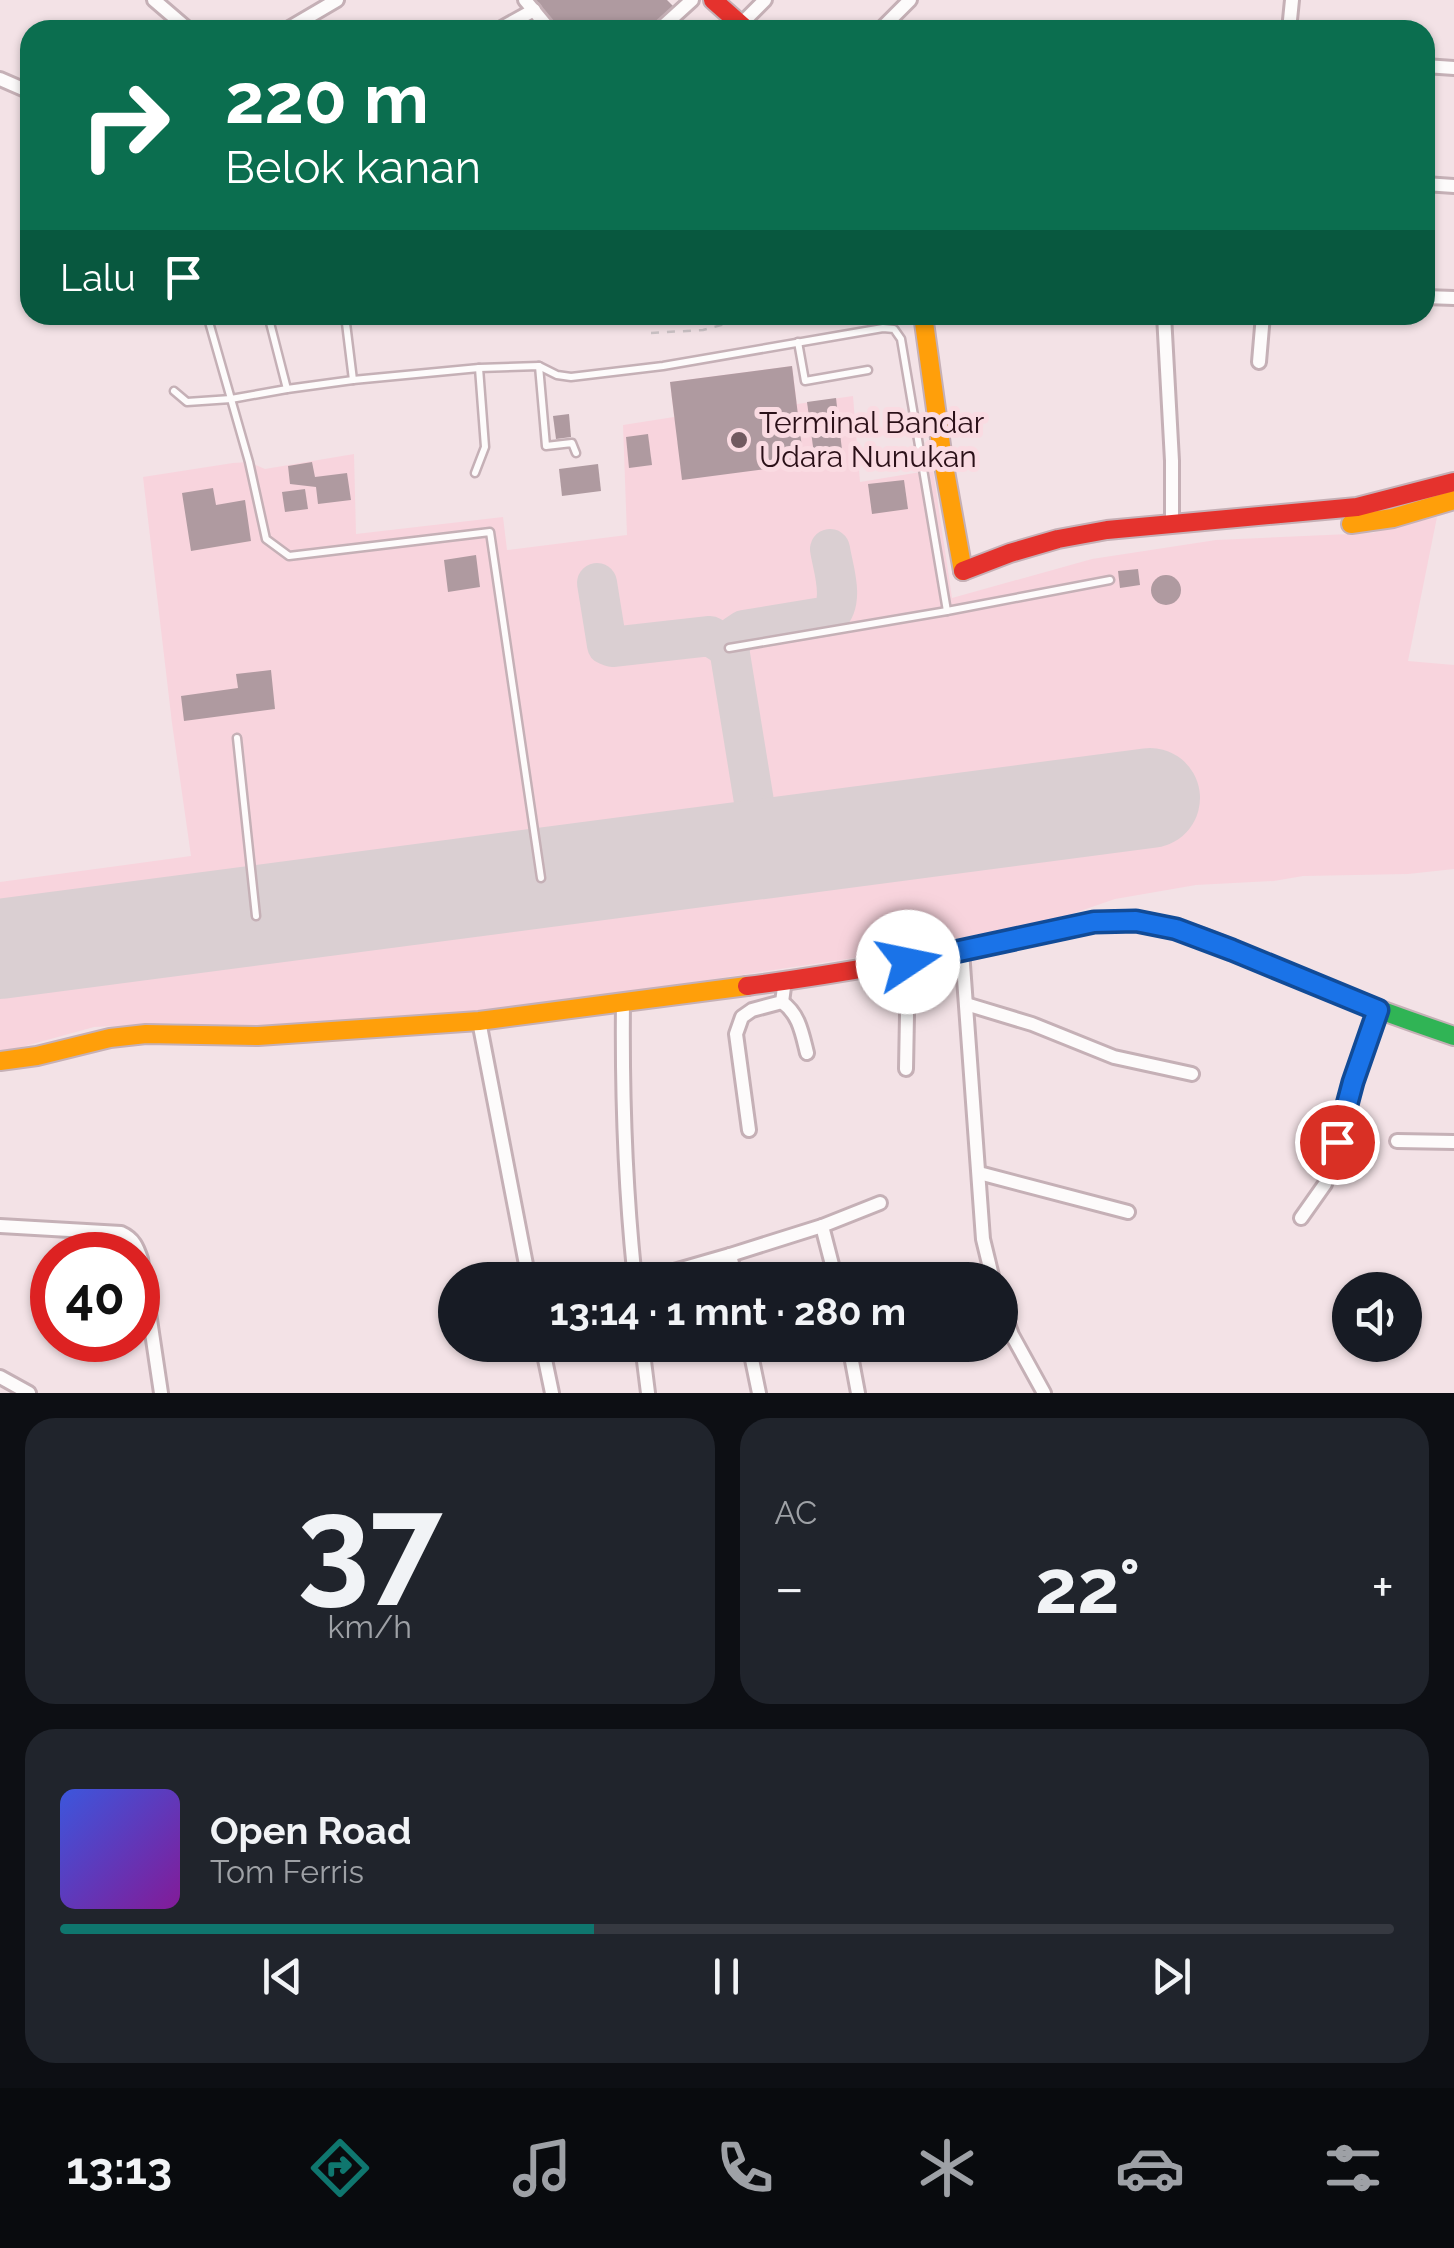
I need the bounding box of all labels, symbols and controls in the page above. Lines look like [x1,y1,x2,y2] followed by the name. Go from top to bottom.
[225,57,429,139] text: 220 m
[60,60,190,190] icon: right
[225,141,481,194] text: Belok kanan
[156,250,211,305] icon: arrive
[60,255,136,300] text: Lalu
[759,405,985,474] place label: Terminal Bandar Udara Nunukan
[728,429,750,451] marker: Terminal Bandar Udara Nunukan
[856,910,960,1014] position arrow
[1295,1100,1380,1185] pin
[1310,1115,1365,1170] icon: arrive
[30,1232,160,1362] speed limit sign: 40
[1332,1272,1422,1362] map controls
[1332,1272,1422,1362] button: sound
[550,1289,906,1334] text: 13:14 · 1 mnt · 280 m
[297,1467,442,1619] text: 37
[775,1494,817,1531] text: AC
[1035,1542,1140,1631] text: 22°
[775,1555,804,1620] text: −
[1371,1555,1394,1620] text: +
[328,1608,412,1645] text: km/h
[210,1808,411,1853] text: Open Road
[210,1853,364,1890] text: Tom Ferris
[255,1949,310,2004] icon: previous
[699,1949,754,2004] icon: pause
[1144,1949,1199,2004] icon: next
[305,2133,375,2203] icon: directions
[507,2133,577,2203] icon: music
[710,2133,780,2203] icon: phone
[912,2133,982,2203] icon: climate
[1115,2133,1185,2203] icon: car
[1318,2133,1388,2203] icon: filters
[66,2142,172,2195] text: 13:13

